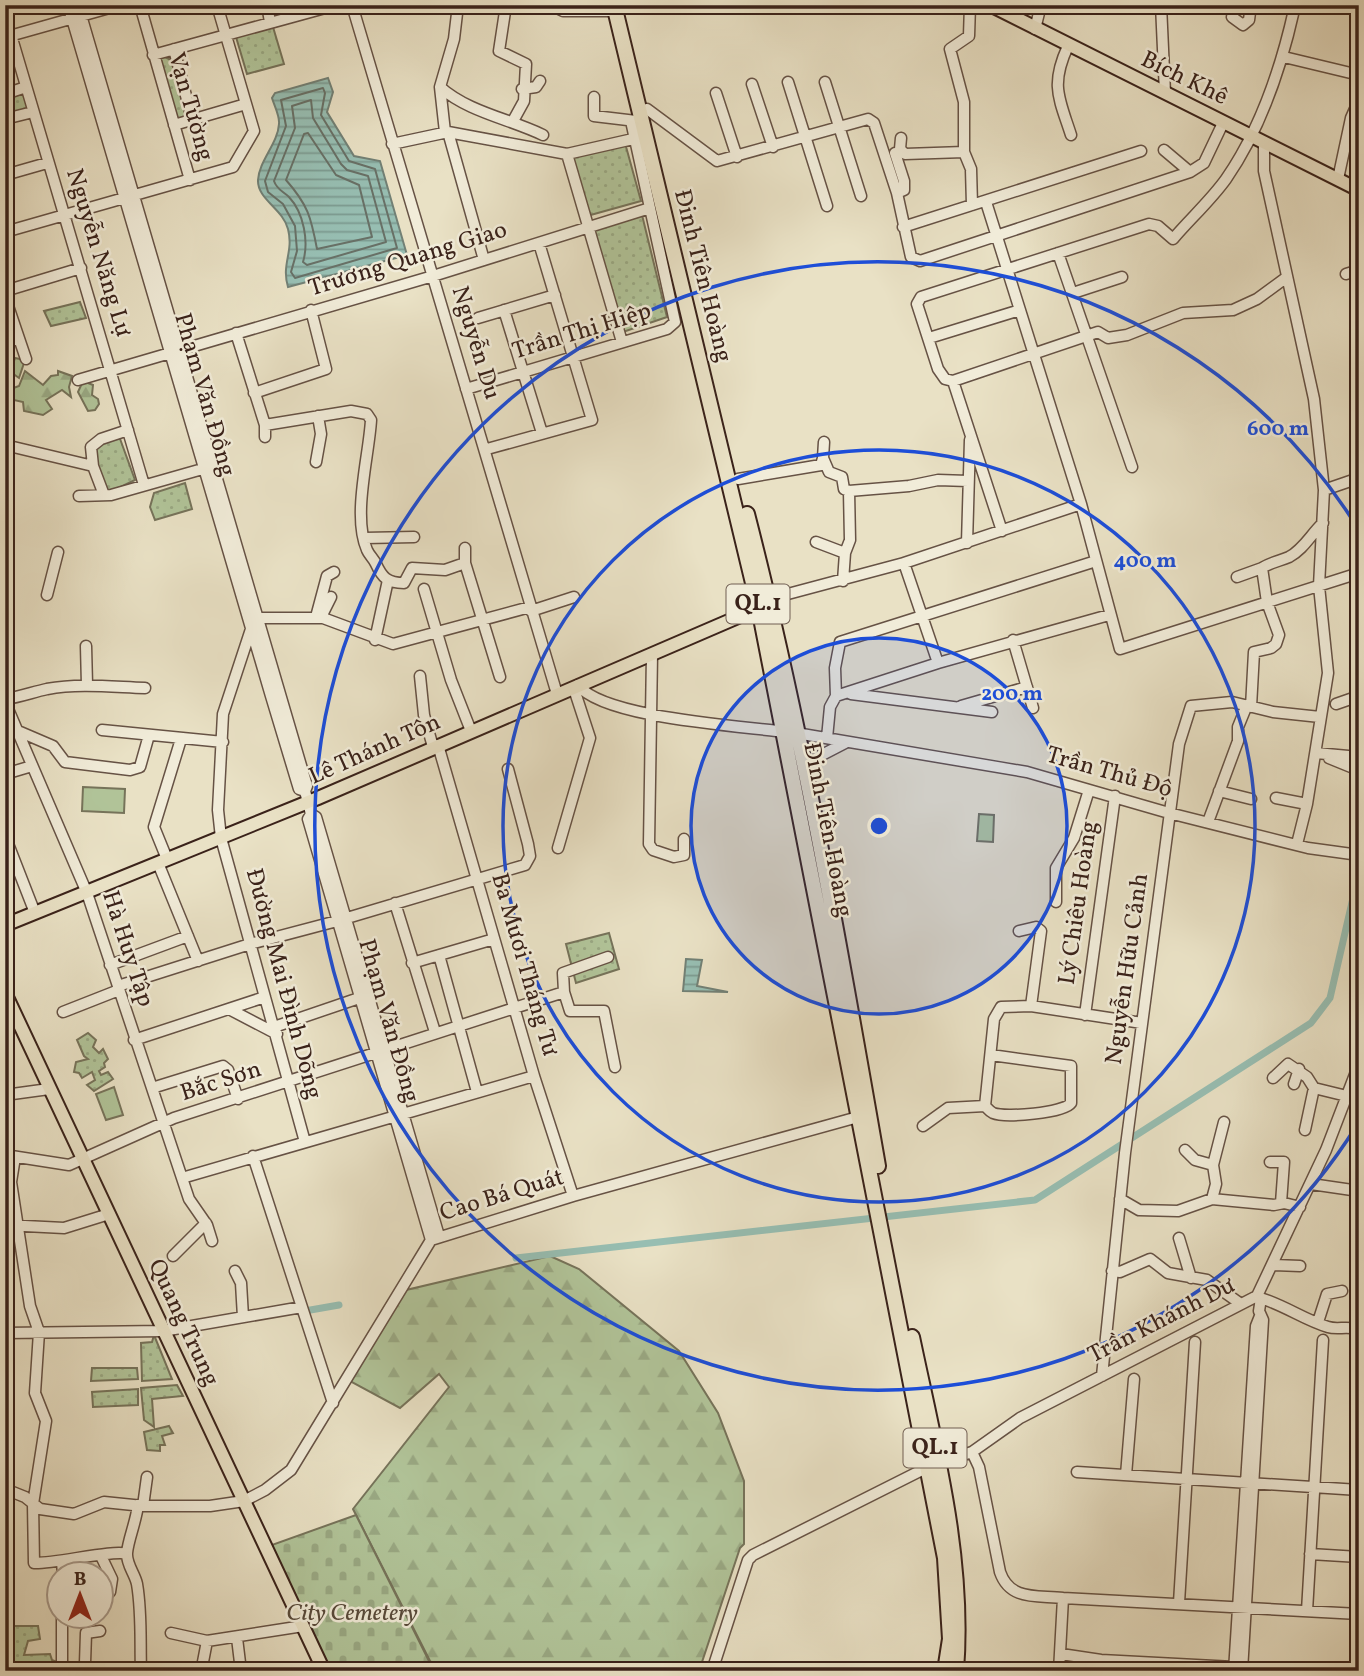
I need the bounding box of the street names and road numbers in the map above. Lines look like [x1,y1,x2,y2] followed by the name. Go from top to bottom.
[1135,43,1233,115] street label: Bích Khê
[158,49,222,165] street label: Vạn Tường
[56,164,140,342] street label: Nguyễn Năng Lự
[664,186,740,366] street label: Đinh Tiên Hoàng
[305,214,511,306] street label: Trương Quang Giao
[442,282,508,404] street label: Nguyễn Du
[508,295,656,369] street label: Trần Thị Hiệp
[164,309,244,481] street label: Phạm Văn Đồng
[726,584,790,624] road number: QL.1
[304,706,446,794] street label: Lê Thánh Tôn
[1042,739,1176,807] street label: Trần Thủ Độ
[793,740,861,920] street label: Đinh Tiên Hoàng
[1051,819,1107,987] street label: Lý Chiêu Hoàng
[236,865,330,1103] street label: Đường Mai Đình Dõng
[482,869,566,1061] street label: Ba Mươi Tháng Tư
[1098,871,1158,1067] street label: Nguyễn Hữu Cảnh
[92,887,162,1011] street label: Hà Huy Tập
[348,935,428,1107] street label: Phạm Văn Đồng
[176,1053,266,1111] street label: Bắc Sơn
[436,1161,568,1231] street label: Cao Bá Quát
[139,1254,227,1392] street label: Quang Trung
[1082,1269,1242,1373] street label: Trần Khánh Dư
[904,1428,967,1468] road number: QL.1

